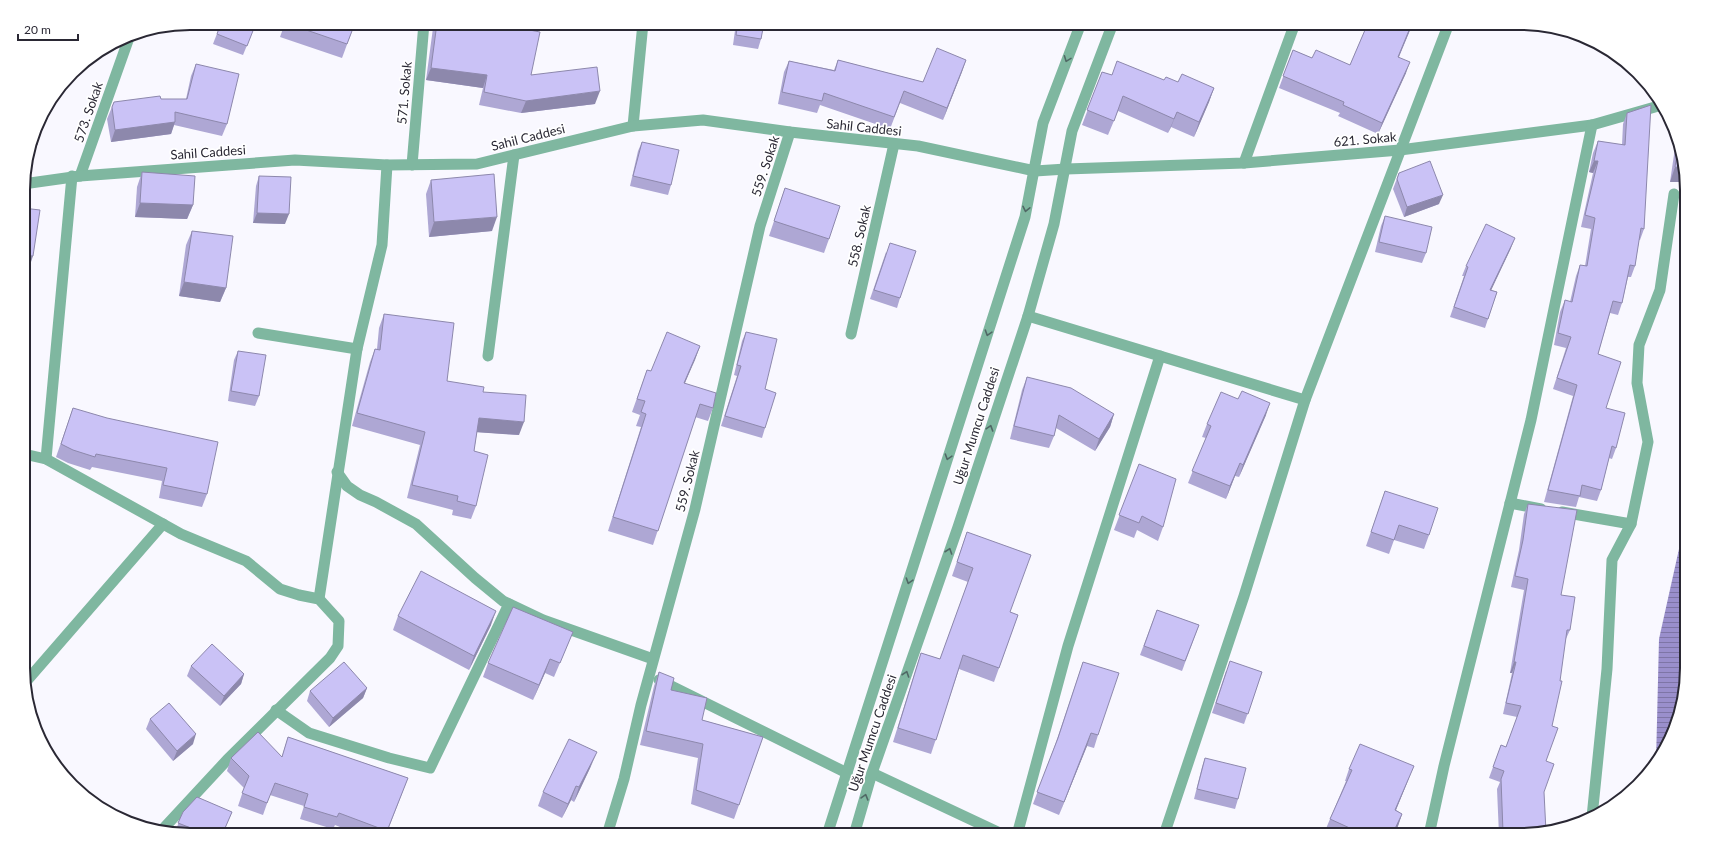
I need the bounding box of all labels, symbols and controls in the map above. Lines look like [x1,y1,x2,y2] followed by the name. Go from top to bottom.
[18,16,78,42] scale bar
[24,22,51,37] text: 20 m
[1063,56,1071,63] one-way arrow
[393,60,415,125] street label: 571. Sokak
[70,79,106,144] street label: 573. Sokak
[826,115,902,139] street label: Sahil Caddesi
[489,120,567,154] street label: Sahil Caddesi
[1333,128,1398,150] street label: 621. Sokak
[748,133,782,198] street label: 559. Sokak
[170,141,246,163] street label: Sahil Caddesi
[844,203,874,269] street label: 558. Sokak
[1023,206,1031,212] one-way arrow
[984,329,993,336] one-way arrow
[949,365,1003,487] street label: Uğur Mumcu Caddesi
[986,425,994,432] one-way arrow
[672,448,702,514] street label: 559. Sokak
[945,453,953,460] one-way arrow
[944,548,953,555] one-way arrow
[905,577,914,584] one-way arrow
[901,671,910,678] one-way arrow
[844,672,900,794] street label: Uğur Mumcu Caddesi
[860,794,869,801] one-way arrow

